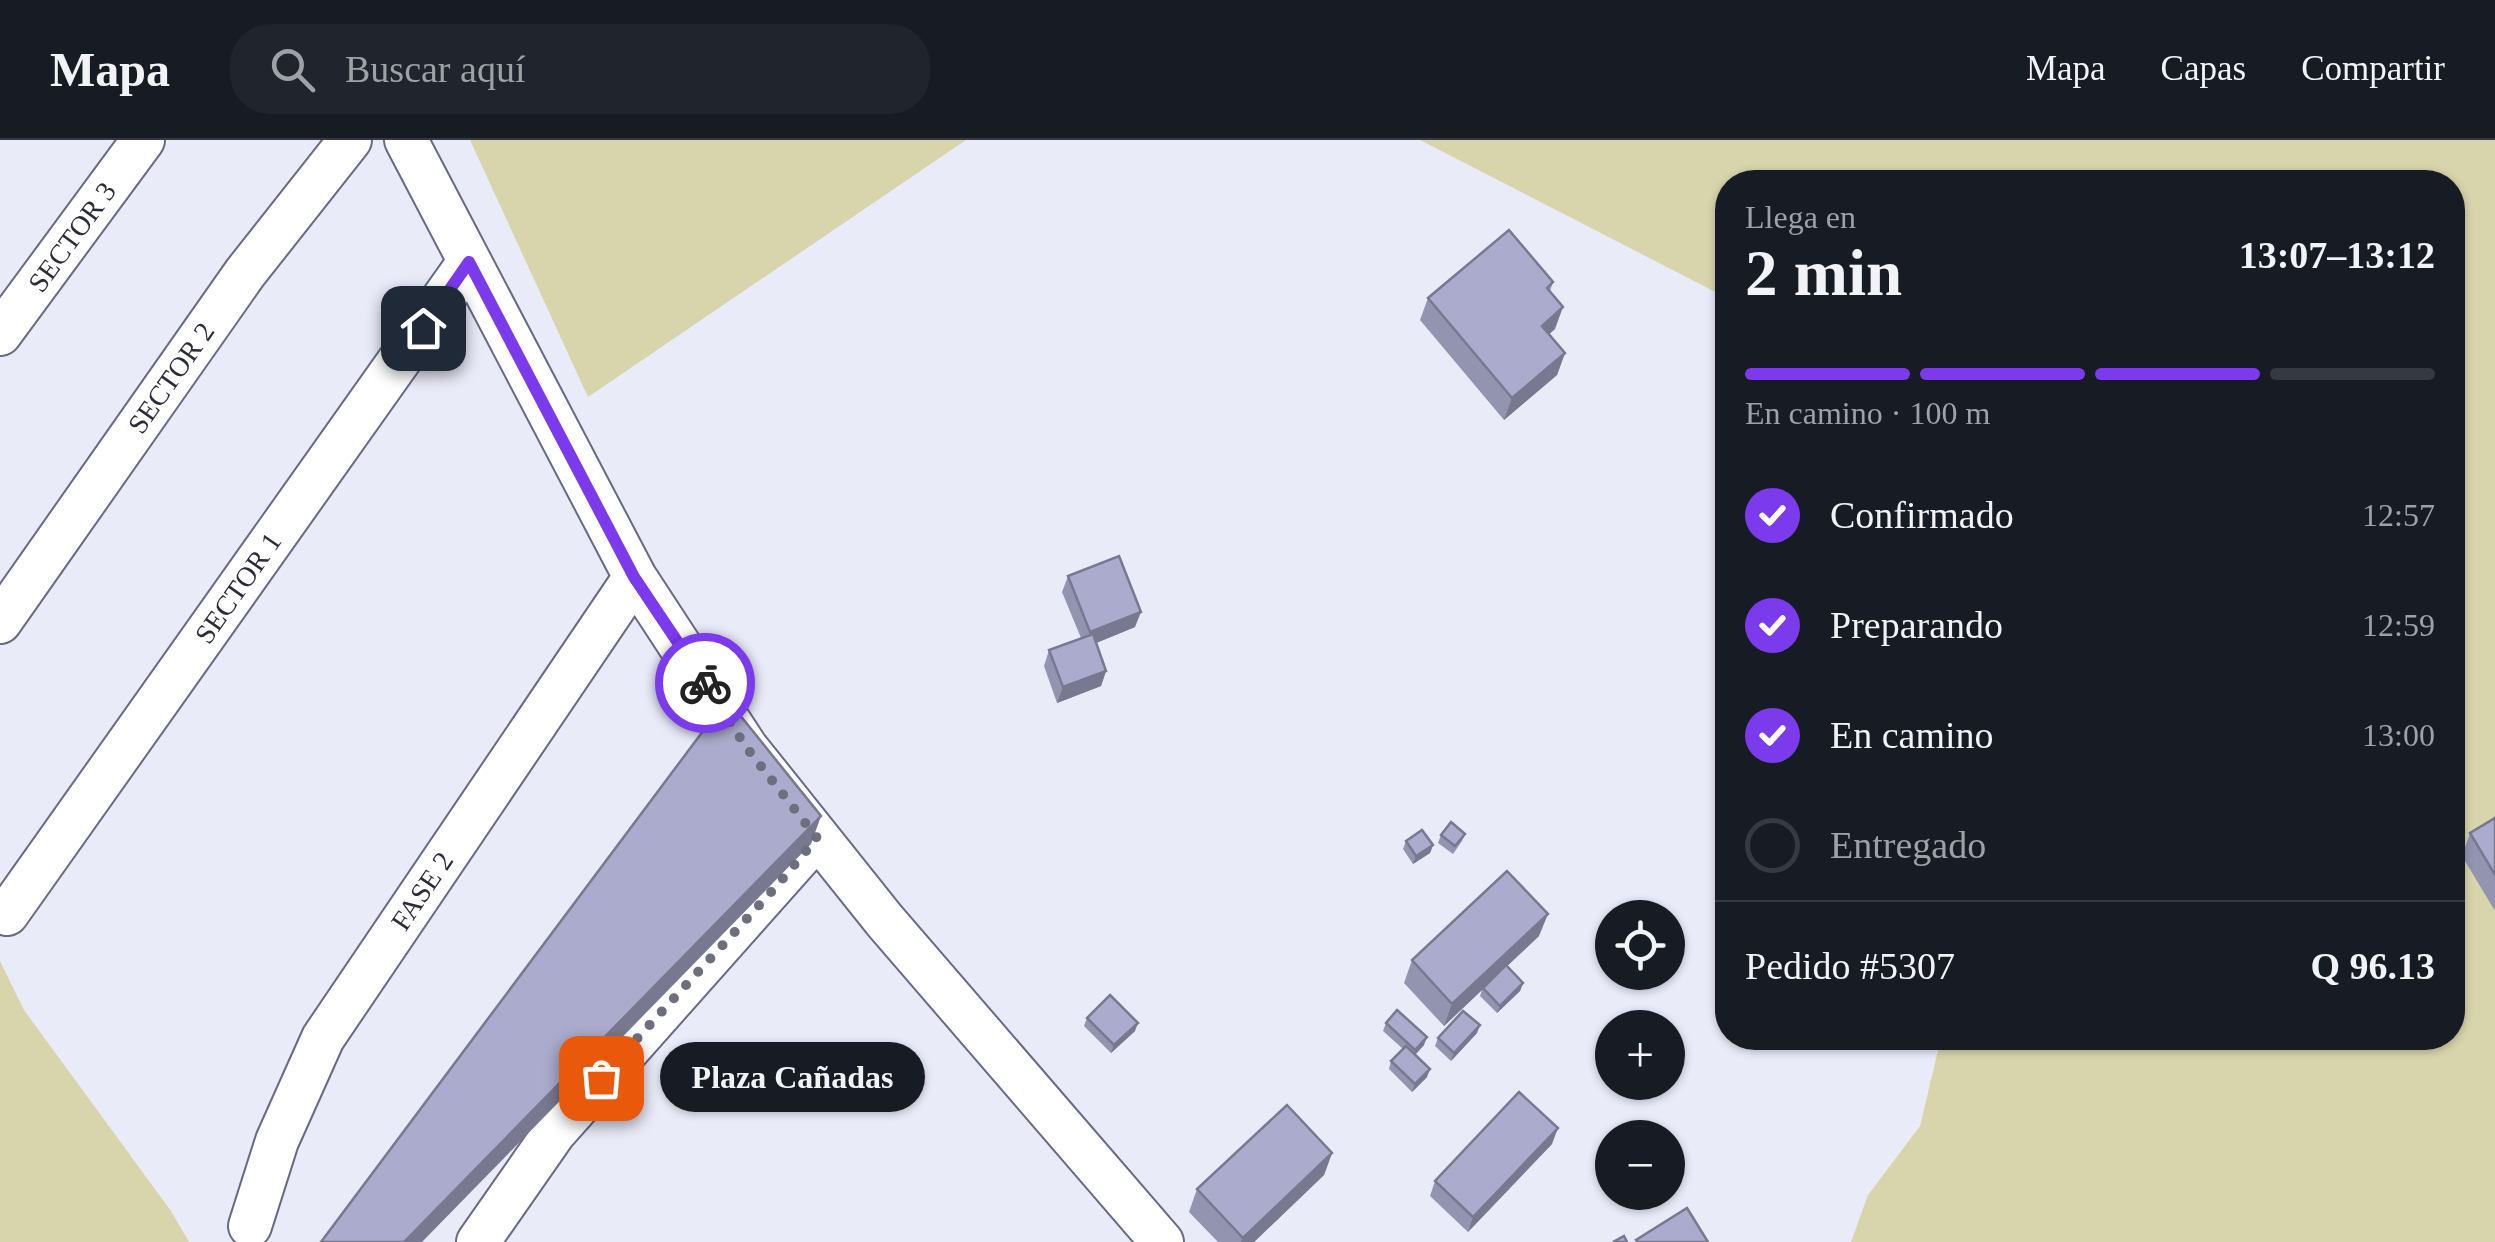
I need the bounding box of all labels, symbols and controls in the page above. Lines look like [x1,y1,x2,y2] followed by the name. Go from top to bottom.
[230,24,930,114] search box
[265,42,320,97] icon: search
[50,43,170,96] text: Mapa
[345,48,525,90] text: Buscar aquí
[2026,49,2106,88] text: Mapa
[2161,49,2246,88] text: Capas
[2301,49,2445,88] text: Compartir
[22,176,122,298] street label: SECTOR 3
[1745,199,1856,235] text: Llega en
[2239,234,2435,276] text: 13:07–13:12
[1745,237,1902,309] text: 2 min
[381,286,466,371] pin
[396,301,451,356] icon: home
[122,317,220,439] street label: SECTOR 2
[1745,395,1990,431] text: En camino · 100 m
[1745,488,1800,543] icon: check
[1830,494,2014,536] text: Confirmado
[2362,497,2435,533] text: 12:57
[189,527,287,649] street label: SECTOR 1
[1745,598,1800,653] icon: check
[1830,604,2003,646] text: Preparando
[2362,607,2435,643] text: 12:59
[655,633,755,733] courier
[678,656,733,711] icon: bike
[1745,708,1800,763] icon: check
[1830,714,1994,756] text: En camino
[2362,717,2435,753] text: 13:00
[1830,824,1986,866] text: Entregado
[385,846,459,936] street label: FASE 2
[1595,900,1685,1210] map controls
[1595,900,1685,990] button: locate
[1745,945,1955,987] text: Pedido #5307
[2310,945,2435,987] text: Q 96.13
[1595,1010,1685,1100] button: +
[559,1036,644,1121] pin
[661,1043,926,1113] callout: Plaza Cañadas
[574,1051,629,1106] icon: bag
[692,1059,893,1095] text: Plaza Cañadas
[1595,1120,1685,1210] button: −

